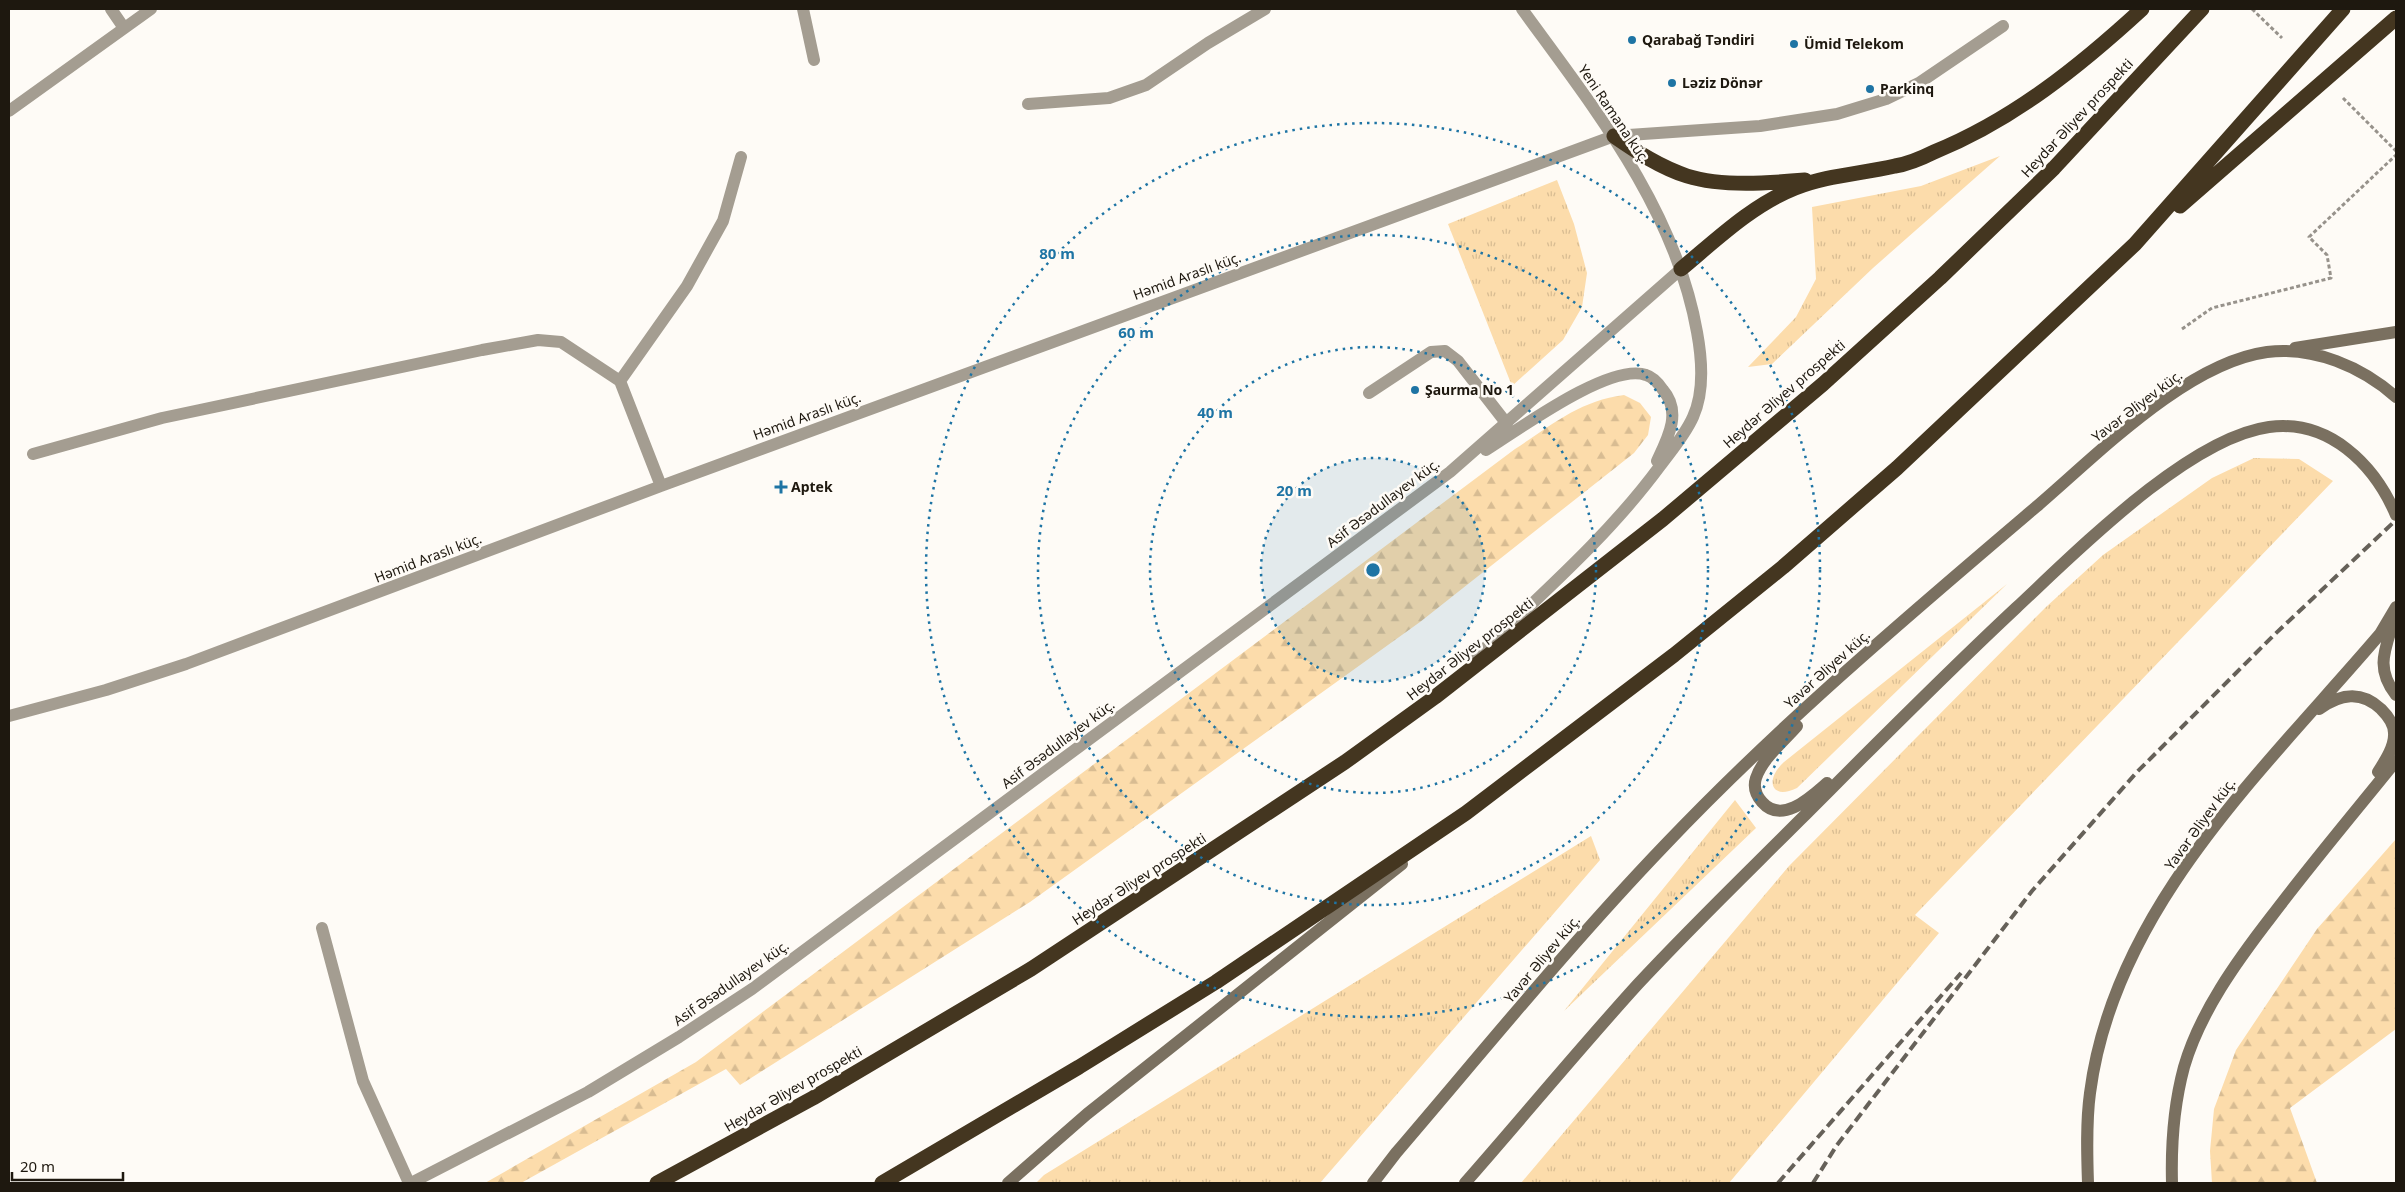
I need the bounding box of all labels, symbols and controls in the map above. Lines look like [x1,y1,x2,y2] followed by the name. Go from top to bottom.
[1642,30,1755,49] place label: Qarabağ Təndiri
[1626,34,1638,46] marker: Qarabağ Təndiri
[1804,34,1904,53] place label: Ümid Telekom
[1788,38,1800,50] marker: Ümid Telekom
[2016,54,2137,181] street label: Heydər Əliyev prospekti
[1574,61,1655,167] street label: Yeni Ramana küç.
[1682,73,1763,92] place label: Ləziz Dönər
[1666,77,1678,89] marker: Ləziz Dönər
[1880,79,1934,98] place label: Parkinq
[1864,83,1876,95] marker: Parkinq
[1039,243,1075,263] text: 80 m
[1130,247,1244,304] street label: Həmid Araslı küç.
[1118,322,1154,342] text: 60 m
[1719,335,1849,452] street label: Heydər Əliyev prospekti
[2087,365,2186,446] street label: Yavər Əliyev küç.
[1425,380,1514,399] place label: Şaurma No 1
[1409,384,1421,396] marker: Şaurma No 1
[750,387,864,444] street label: Həmid Araslı küç.
[1197,402,1233,422] text: 40 m
[1322,454,1443,551] street label: Asif Əsədullayev küç.
[791,477,833,496] place label: Aptek
[1276,480,1312,500] text: 20 m
[775,481,787,493] marker: Aptek
[371,528,484,587] street label: Həmid Araslı küç.
[1364,561,1382,579] centre of rings
[1402,593,1537,704] street label: Heydər Əliyev prospekti
[1780,625,1874,712] street label: Yavər Əliyev küç.
[997,695,1118,792] street label: Asif Əsədullayev küç.
[2160,774,2239,873] street label: Yavər Əliyev küç.
[1068,828,1209,929] street label: Heydər Əliyev prospekti
[1499,911,1584,1007] street label: Yavər Əliyev küç.
[669,935,792,1030] street label: Asif Əsədullayev küç.
[720,1041,865,1136] street label: Heydər Əliyev prospekti
[12,1150,124,1182] scale bar
[20,1156,55,1176] text: 20 m

